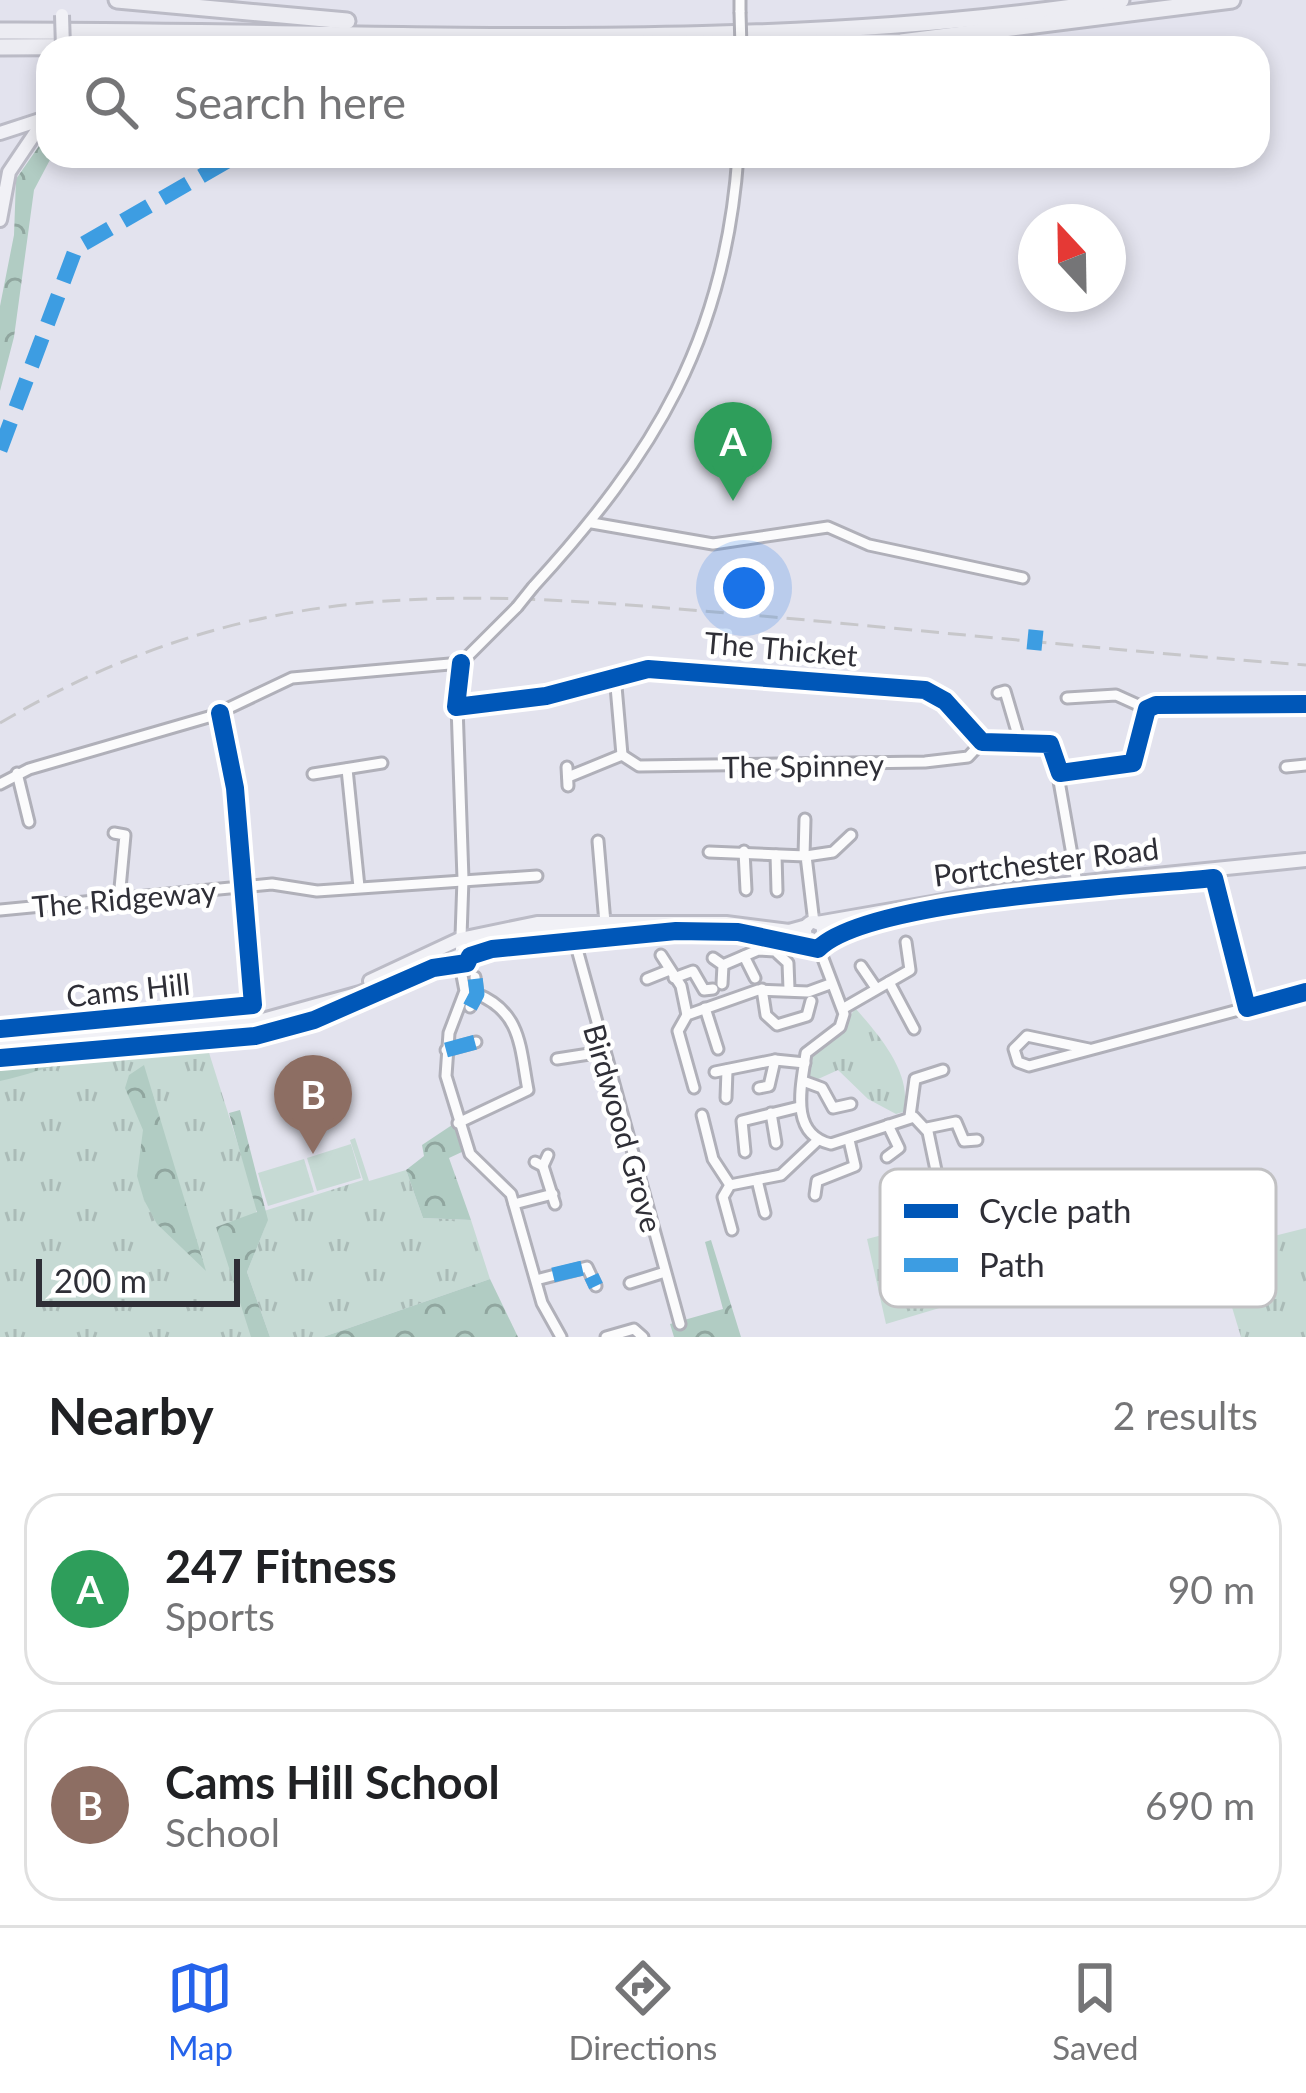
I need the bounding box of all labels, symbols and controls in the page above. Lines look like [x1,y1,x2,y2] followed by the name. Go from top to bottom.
[36,36,1270,168] search box
[78,69,144,135] icon: search
[174,75,406,129] text: Search here
[1018,204,1126,312] north arrow
[694,402,772,501] pin: A
[714,558,774,618] your location
[703,623,859,673] street label: The Thicket
[722,746,885,784] street label: The Spinney
[931,829,1161,893] street label: Portchester Road
[30,872,218,924] street label: The Ridgeway
[64,965,192,1013] street label: Cams Hill
[577,1020,671,1236] street label: Birdwood Grove
[274,1055,352,1154] pin: B
[880,1169,1276,1307] legend
[979,1190,1131,1230] text: Cycle path
[979,1244,1045,1284] text: Path
[36,1253,240,1306] scale bar
[54,1260,147,1300] text: 200 m
[48,1385,214,1446] text: Nearby
[1113,1392,1258,1438] text: 2 results
[165,1539,397,1593] text: 247 Fitness
[76,1566,104,1612] text: A
[1168,1566,1255,1612] text: 90 m
[165,1593,275,1639] text: Sports
[165,1755,500,1809] text: Cams Hill School
[77,1782,103,1828] text: B
[1145,1782,1255,1828] text: 690 m
[165,1809,280,1855] text: School
[167,1955,233,2067] tab: Map
[568,1955,717,2067] tab: Directions
[1052,1955,1139,2067] tab: Saved

